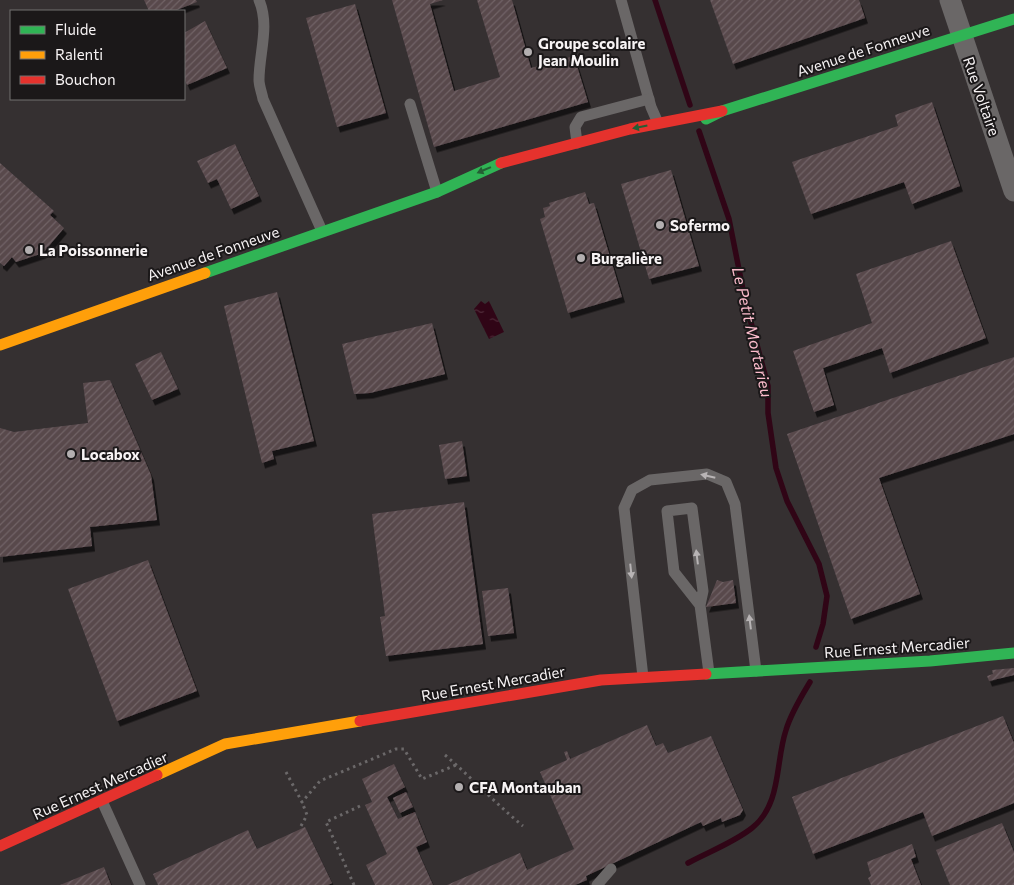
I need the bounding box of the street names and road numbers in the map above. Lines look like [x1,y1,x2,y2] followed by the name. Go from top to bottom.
[794,20,932,80] street label: Avenue de Fonneuve
[960,54,1004,138] street label: Rue Voltaire
[145,222,281,284] street label: Avenue de Fonneuve
[824,633,970,661] street label: Rue Ernest Mercadier
[420,661,566,705] street label: Rue Ernest Mercadier
[30,747,170,823] street label: Rue Ernest Mercadier

